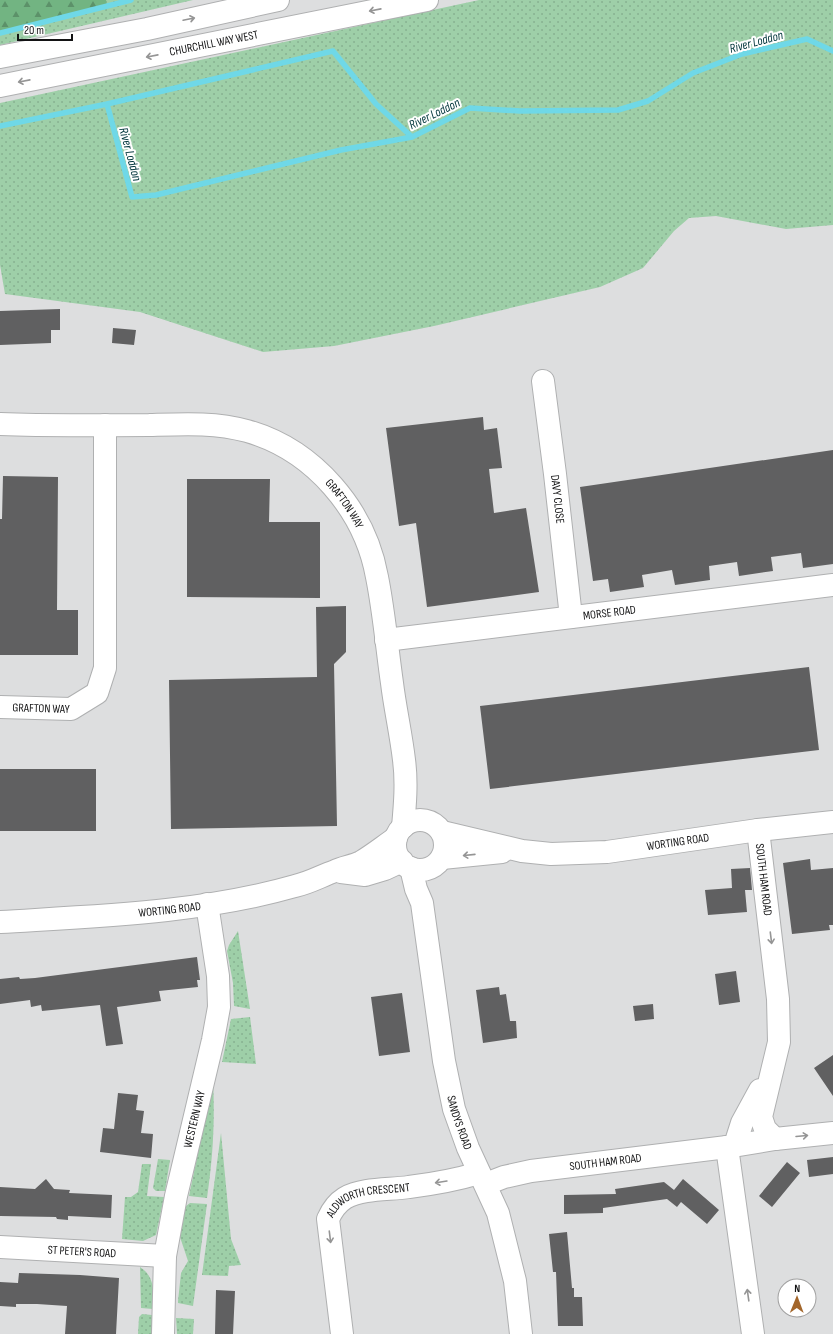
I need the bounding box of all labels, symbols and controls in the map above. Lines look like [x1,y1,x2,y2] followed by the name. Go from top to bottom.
[369,7,382,15] one-way arrow
[182,15,195,23] one-way arrow
[18,16,72,42] scale bar
[24,23,44,38] text: 20 m
[168,27,260,60] street label: CHURCHILL WAY WEST
[728,27,785,57] water label: River Loddon
[146,52,159,60] one-way arrow
[18,78,31,86] one-way arrow
[406,94,463,133] water label: River Loddon
[115,126,145,183] water label: River Loddon
[547,474,567,524] street label: DAVY CLOSE
[322,476,367,531] street label: GRAFTON WAY
[582,602,637,624] street label: MORSE ROAD
[12,700,70,717] street label: GRAFTON WAY
[646,830,710,854] street label: WORTING ROAD
[752,843,775,917] street label: SOUTH HAM ROAD
[463,851,476,859] one-way arrow
[138,899,202,921] street label: WORTING ROAD
[767,931,775,944] one-way arrow
[181,1089,209,1149] street label: WESTERN WAY
[443,1094,475,1152] street label: SANDYS ROAD
[795,1133,808,1140] one-way arrow
[569,1151,643,1174] street label: SOUTH HAM ROAD
[435,1179,448,1187] one-way arrow
[323,1180,411,1221] street label: ALDWORTH CRESCENT
[326,1230,334,1243] one-way arrow
[47,1243,117,1261] street label: ST PETER'S ROAD
[777,1278,817,1318] north arrow
[794,1282,800,1295] text: N
[744,1289,752,1302] one-way arrow

